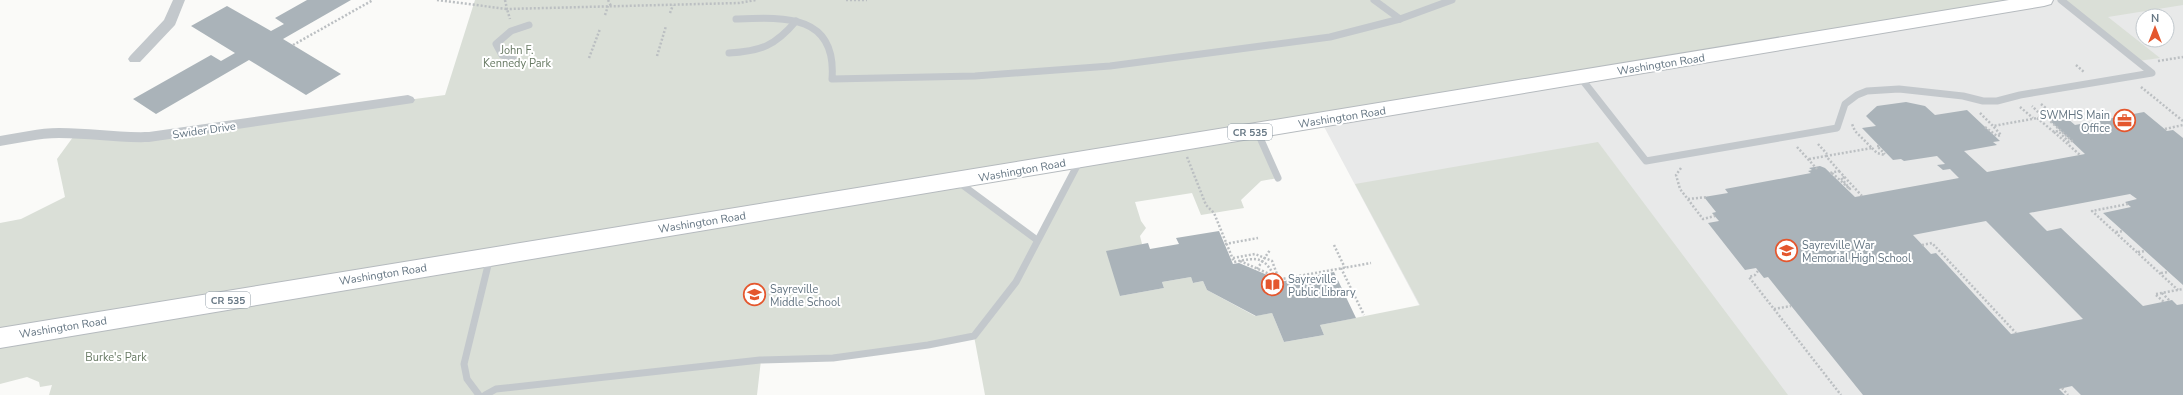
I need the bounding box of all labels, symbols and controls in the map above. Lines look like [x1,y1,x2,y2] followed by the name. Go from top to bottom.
[2135,8,2175,48] north arrow
[2151,11,2159,26] text: N
[483,43,551,71] park label: John F. Kennedy Park
[1616,50,1706,79] street label: Washington Road
[1297,103,1387,132] street label: Washington Road
[2040,108,2110,136] place label: SWMHS Main Office
[2112,108,2138,134] office icon: SWMHS Main Office
[172,119,237,142] street label: Swider Drive
[1228,124,1272,140] road number: CR 535
[977,155,1067,186] street label: Washington Road
[657,208,747,237] street label: Washington Road
[1774,238,1800,264] school or university icon: Sayreville War Memorial High School
[1802,238,1912,266] place label: Sayreville War Memorial High School
[338,260,428,289] street label: Washington Road
[1260,272,1286,298] library icon: Sayreville Public Library
[1288,272,1356,300] place label: Sayreville Public Library
[742,282,768,308] school or university icon: Sayreville Middle School
[770,282,841,310] place label: Sayreville Middle School
[206,292,250,308] road number: CR 535
[18,313,108,342] street label: Washington Road
[85,350,147,365] park label: Burke's Park

